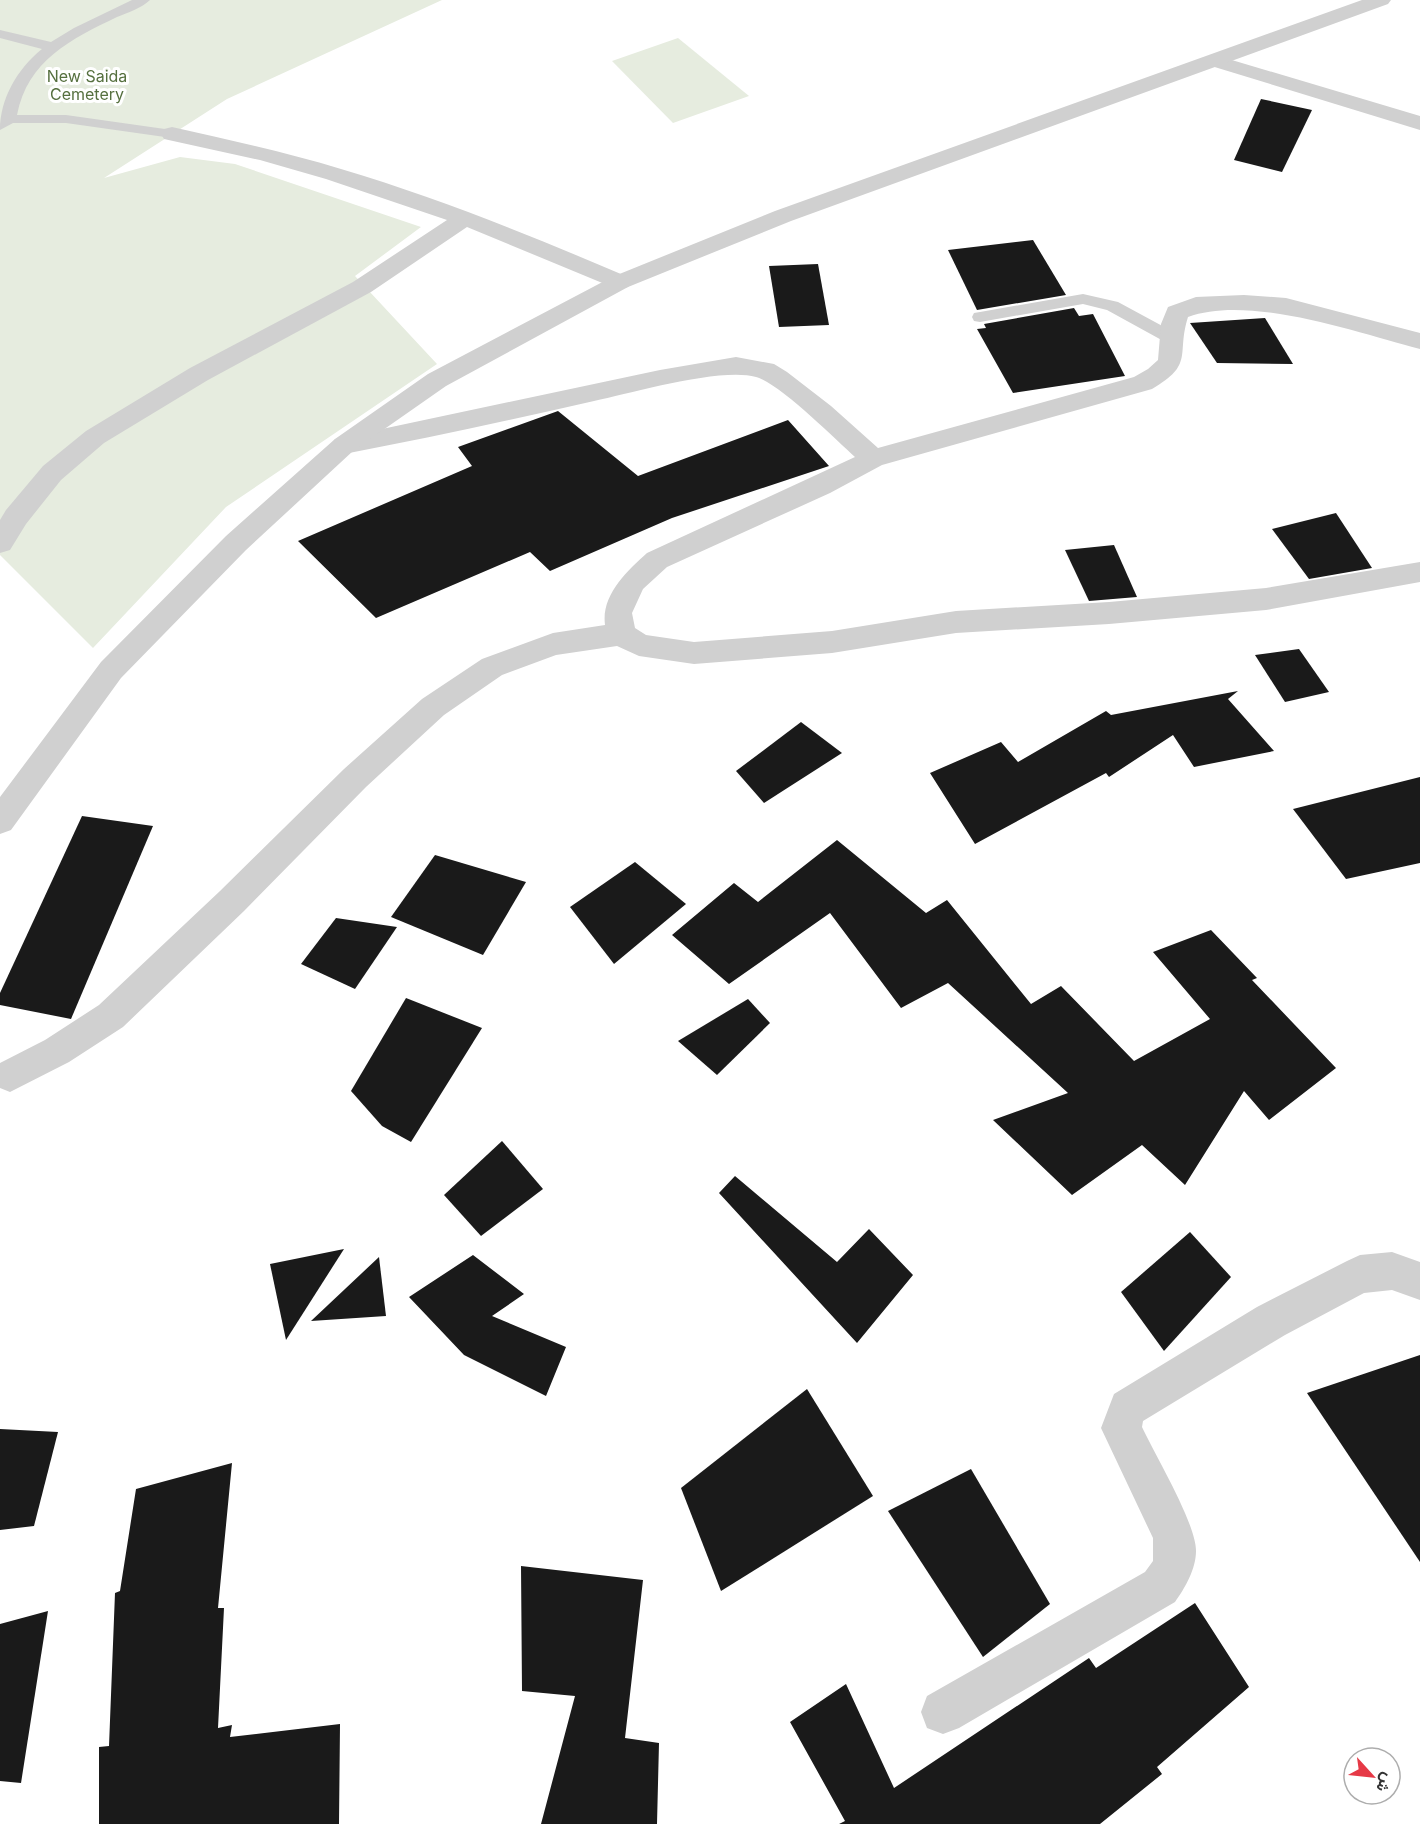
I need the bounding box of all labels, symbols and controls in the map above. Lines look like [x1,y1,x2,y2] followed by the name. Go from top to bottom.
[47,66,127,104] park label: New Saida Cemetery
[1342,1746,1402,1806] north arrow
[1372,1770,1399,1796] text: ش

